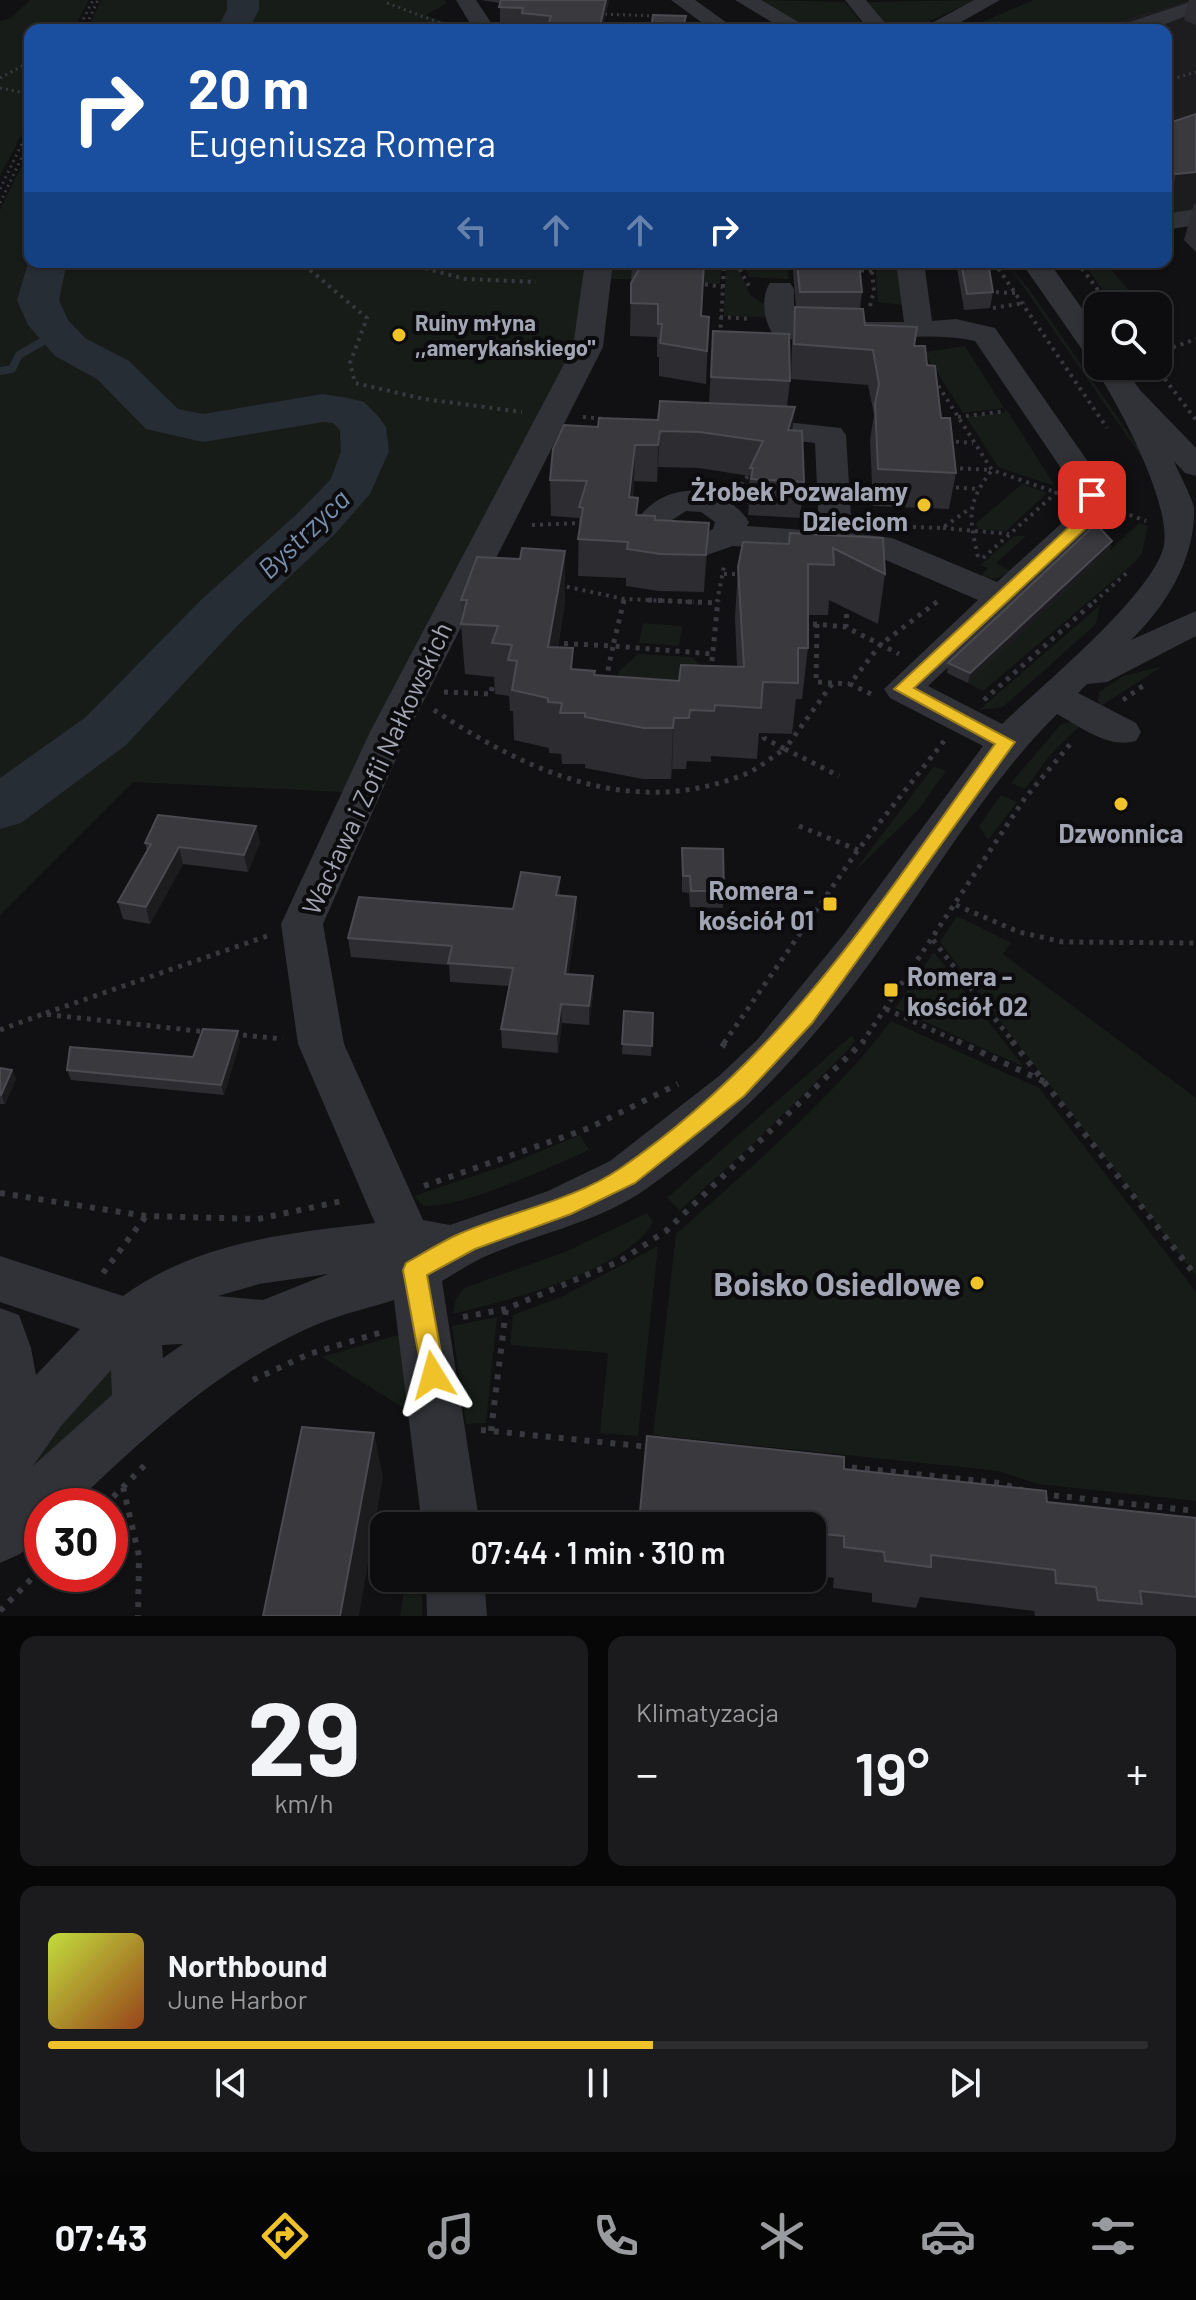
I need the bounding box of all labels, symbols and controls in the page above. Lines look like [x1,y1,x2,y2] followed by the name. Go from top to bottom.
[188,53,309,120] text: 20 m
[56,56,160,160] icon: right
[188,121,496,164] text: Eugeniusza Romera
[450,208,494,252] icon: left
[534,208,578,252] icon: ahead
[618,208,662,252] icon: ahead
[702,208,746,252] icon: right
[1084,292,1172,380] map controls
[1084,292,1172,380] button: search
[415,309,595,360] place label: Ruiny młyna ,,amerykańskiego"
[390,326,408,344] marker: Ruiny młyna ,,amerykańskiego"
[1058,461,1126,529] pin
[1070,473,1114,517] icon: arrive
[691,475,908,536] place label: Żłobek Pozwalamy Dzieciom
[250,481,356,585] water label: Bystrzyca
[915,496,933,514] marker: Żłobek Pozwalamy Dzieciom
[295,617,457,919] street label: Wacława i Zofii Nałkowskich
[1112,795,1130,813] marker: Dzwonnica
[1059,817,1183,848] place label: Dzwonnica
[699,874,814,935] place label: Romera - kościół 01
[821,895,839,913] marker: Romera - kościół 01
[907,960,1028,1021] place label: Romera - kościół 02
[882,981,900,999] marker: Romera - kościół 02
[713,1264,961,1302] place label: Boisko Osiedlowe
[968,1274,986,1292] marker: Boisko Osiedlowe
[391,1333,475,1417] position arrow
[24,1488,128,1592] speed limit sign: 30
[471,1534,725,1570] text: 07:44 · 1 min · 310 m
[247,1672,361,1797] text: 29
[636,1696,779,1727] text: Klimatyzacja
[854,1736,930,1808] text: 19°
[636,1746,658,1799] text: −
[1126,1746,1148,1799] text: +
[275,1787,333,1818] text: km/h
[168,1947,327,1983] text: Northbound
[168,1983,307,2014] text: June Harbor
[209,2061,253,2105] icon: previous
[576,2061,620,2105] icon: pause
[943,2061,987,2105] icon: next
[257,2208,313,2264] icon: directions
[423,2208,479,2264] icon: music
[588,2208,644,2264] icon: phone
[754,2208,810,2264] icon: climate
[920,2208,976,2264] icon: car
[1085,2208,1141,2264] icon: filters
[55,2215,148,2258] text: 07:43

